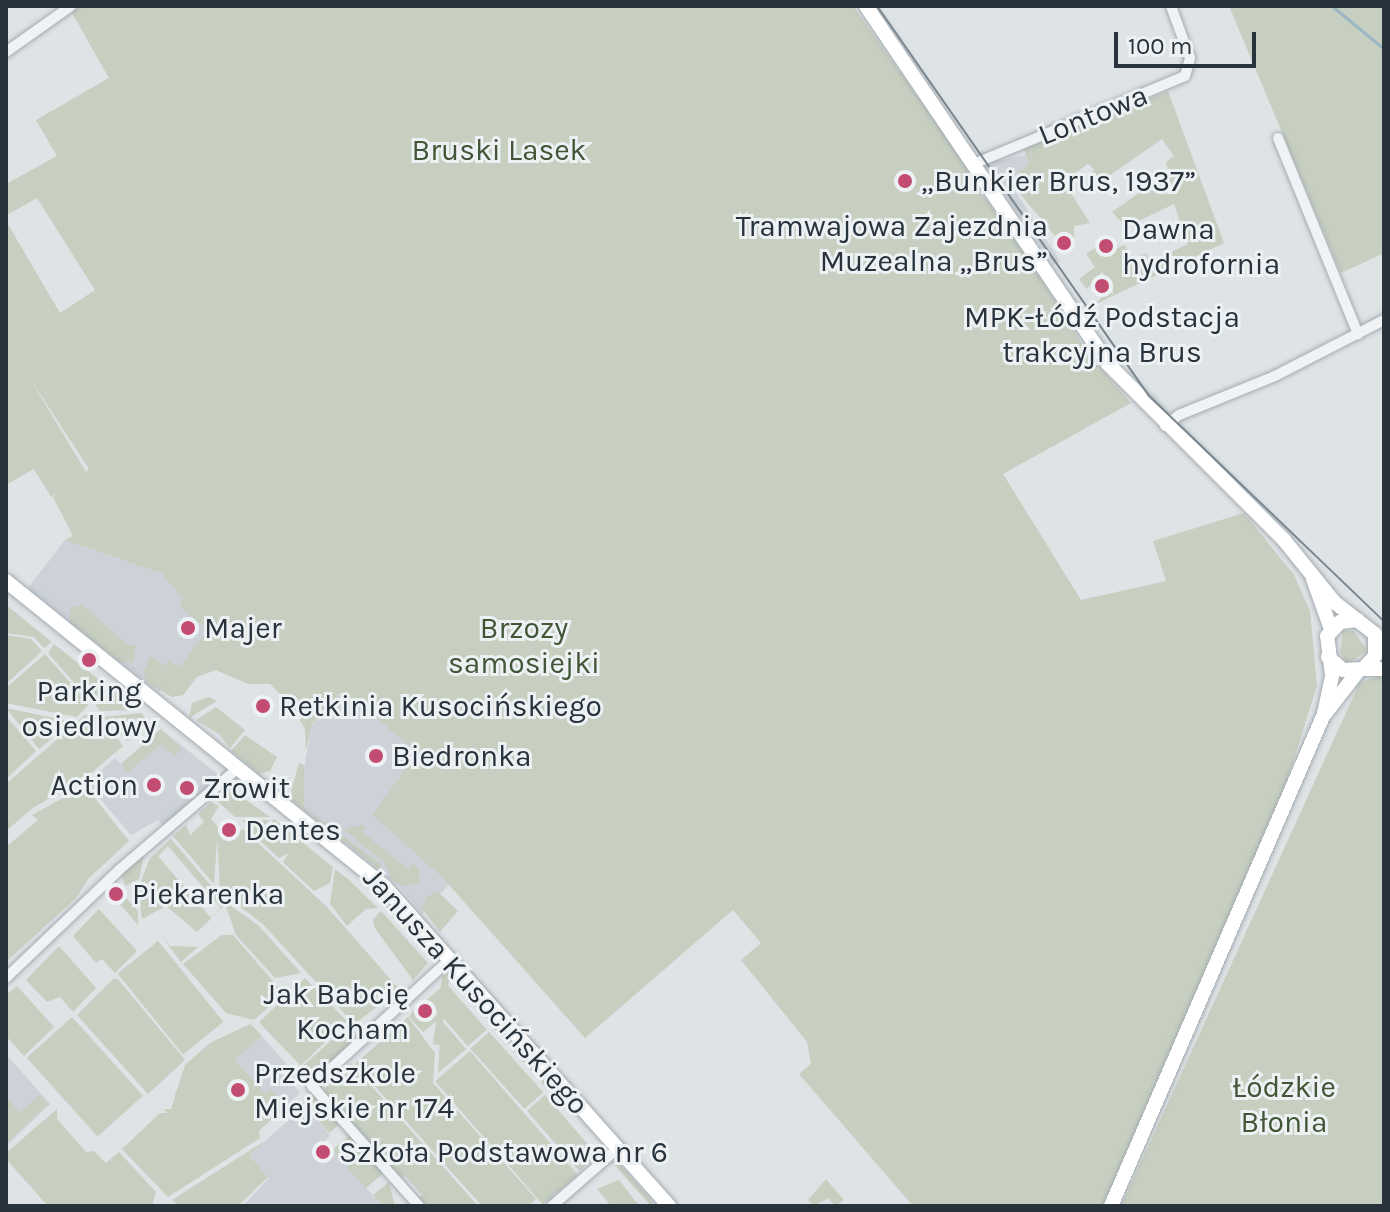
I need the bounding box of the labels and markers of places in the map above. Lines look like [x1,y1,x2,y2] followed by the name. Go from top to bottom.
[921,163,1196,199] place label: „Bunkier Brus, 1937”
[896,172,914,190] marker: „Bunkier Brus, 1937”
[736,208,1048,278] place label: Tramwajowa Zajezdnia Muzealna „Brus”
[1122,211,1280,282] place label: Dawna hydrofornia
[1055,234,1073,252] marker: Tramwajowa Zajezdnia Muzealna „Brus”
[1097,237,1115,255] marker: Dawna hydrofornia
[1093,277,1111,295] marker: MPK-Łódź Podstacja trakcyjna Brus
[964,299,1240,370] place label: MPK-Łódź Podstacja trakcyjna Brus
[204,610,282,646] place label: Majer
[179,619,197,637] marker: Majer
[80,651,98,669] marker: Parking osiedlowy
[22,673,156,744] place label: Parking osiedlowy
[279,688,602,724] place label: Retkinia Kusocińskiego
[254,697,272,715] marker: Retkinia Kusocińskiego
[392,738,532,774] place label: Biedronka
[367,747,385,765] marker: Biedronka
[51,767,138,803] place label: Action
[203,770,290,806] place label: Zrowit
[145,776,163,794] marker: Action
[178,779,196,797] marker: Zrowit
[245,812,341,848] place label: Dentes
[220,821,238,839] marker: Dentes
[132,876,284,912] place label: Piekarenka
[107,885,125,903] marker: Piekarenka
[264,976,409,1046] place label: Jak Babcię Kocham
[416,1002,434,1020] marker: Jak Babcię Kocham
[254,1055,454,1126] place label: Przedszkole Miejskie nr 174
[229,1081,247,1099] marker: Przedszkole Miejskie nr 174
[339,1134,668,1170] place label: Szkoła Podstawowa nr 6
[314,1143,332,1161] marker: Szkoła Podstawowa nr 6

